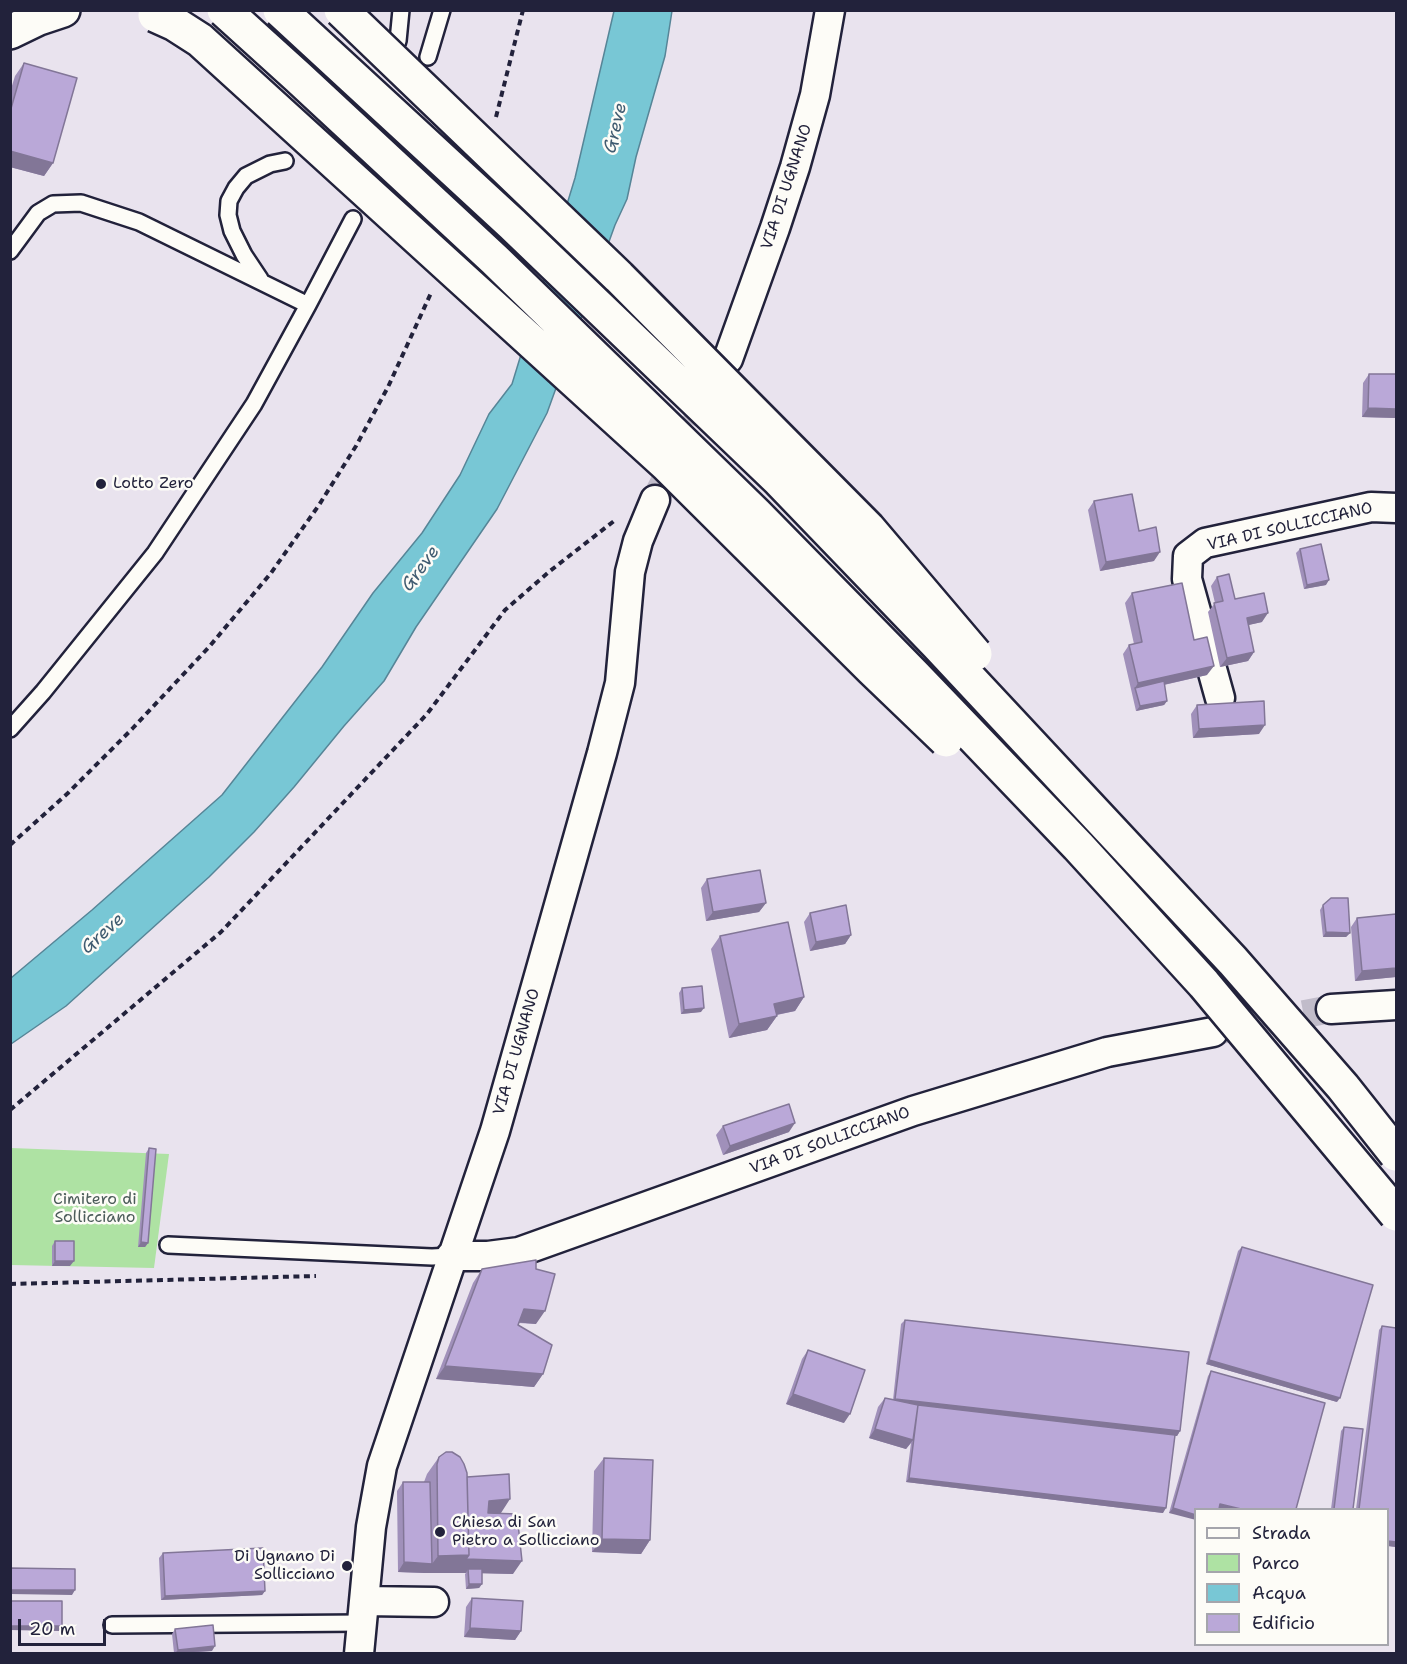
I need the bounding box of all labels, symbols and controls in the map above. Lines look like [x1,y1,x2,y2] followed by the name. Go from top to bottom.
[600,101,632,155] water label: Greve
[758,122,816,252] street label: VIA DI UGNANO
[113,474,194,494] place label: Lotto Zero
[94,477,108,491] marker: Lotto Zero
[1205,499,1375,555] street label: VIA DI SOLLICCIANO
[397,542,445,596] water label: Greve
[77,909,129,959] water label: Greve
[490,986,544,1118] street label: VIA DI UGNANO
[747,1103,913,1179] street label: VIA DI SOLLICCIANO
[53,1190,137,1228] park label: Cimitero di Sollicciano
[1194,1508,1389,1646] legend
[452,1513,599,1551] place label: Chiesa di San Pietro a Sollicciano
[1252,1521,1311,1545] text: Strada
[433,1525,447,1539] marker: Chiesa di San Pietro a Sollicciano
[234,1547,335,1585] place label: Di Ugnano Di Sollicciano
[1252,1551,1300,1575] text: Parco
[340,1559,354,1573] marker: Di Ugnano Di Sollicciano
[1252,1581,1306,1605] text: Acqua
[21,1607,110,1645] scale bar
[1252,1611,1315,1635] text: Edificio
[29,1617,75,1641] text: 20 m

